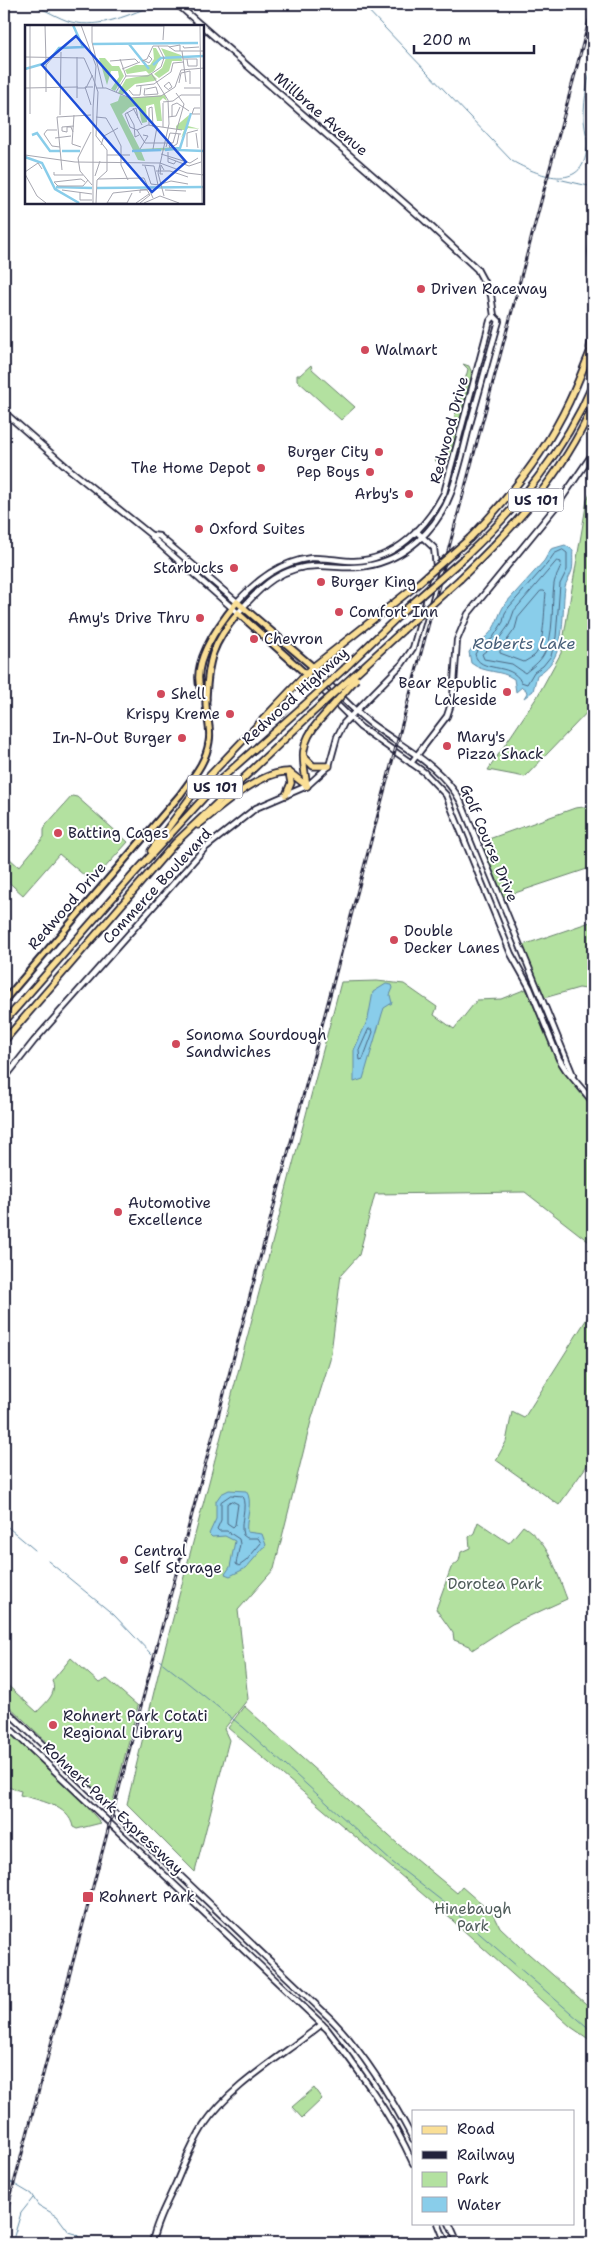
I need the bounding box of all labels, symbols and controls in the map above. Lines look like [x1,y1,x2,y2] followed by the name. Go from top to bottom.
[414,22,534,54] scale bar
[25,25,204,204] inset map
[422,30,471,50] text: 200 m
[270,68,372,160] street label: Millbrae Avenue
[431,279,547,299] place label: Driven Raceway
[415,283,427,295] marker: Driven Raceway
[375,340,438,360] place label: Walmart
[359,344,371,356] marker: Walmart
[425,374,473,486] street label: Redwood Drive
[288,442,369,462] place label: Burger City
[373,446,385,458] marker: Burger City
[131,458,251,478] place label: The Home Depot
[255,462,267,474] marker: The Home Depot
[296,462,360,482] place label: Pep Boys
[364,466,376,478] marker: Pep Boys
[355,484,399,504] place label: Arby's
[403,488,415,500] marker: Arby's
[508,488,564,512] road number: US 101
[209,519,305,539] place label: Oxford Suites
[193,523,205,535] marker: Oxford Suites
[153,558,224,578] place label: Starbucks
[228,562,240,574] marker: Starbucks
[331,572,416,592] place label: Burger King
[315,576,327,588] marker: Burger King
[349,602,438,622] place label: Comfort Inn
[333,606,345,618] marker: Comfort Inn
[68,608,190,628] place label: Amy's Drive Thru
[194,612,206,624] marker: Amy's Drive Thru
[264,629,323,649] place label: Chevron
[248,633,260,645] marker: Chevron
[473,633,575,654] water label: Roberts Lake
[237,643,353,749] street label: Redwood Highway
[398,673,497,710] place label: Bear Republic Lakeside
[171,684,206,704] place label: Shell
[501,686,513,698] marker: Bear Republic Lakeside
[155,688,167,700] marker: Shell
[126,704,220,724] place label: Krispy Kreme
[224,708,236,720] marker: Krispy Kreme
[457,727,544,764] place label: Mary's Pizza Shack
[53,728,172,748] place label: In-N-Out Burger
[176,732,188,744] marker: In-N-Out Burger
[441,740,453,752] marker: Mary's Pizza Shack
[188,776,242,799] road number: US 101
[455,781,523,905] street label: Golf Course Drive
[68,823,169,843] place label: Batting Cages
[98,824,216,948] street label: Commerce Boulevard
[52,827,64,839] marker: Batting Cages
[23,858,111,954] street label: Redwood Drive
[404,921,500,958] place label: Double Decker Lanes
[388,934,400,946] marker: Double Decker Lanes
[186,1025,327,1062] place label: Sonoma Sourdough Sandwiches
[170,1038,182,1050] marker: Sonoma Sourdough Sandwiches
[128,1193,211,1230] place label: Automotive Excellence
[112,1206,124,1218] marker: Automotive Excellence
[134,1541,222,1578] place label: Central Self Storage
[118,1554,130,1566] marker: Central Self Storage
[447,1574,543,1594] park label: Dorotea Park
[63,1706,208,1743] place label: Rohnert Park Cotati Regional Library
[47,1719,59,1731] marker: Rohnert Park Cotati Regional Library
[38,1737,188,1879] street label: Rohnert Park Expressway
[99,1887,195,1907] place label: Rohnert Park
[81,1890,95,1904] marker: Rohnert Park
[434,1899,512,1936] park label: Hinebaugh Park
[412,2110,574,2224] legend
[457,2119,495,2139] text: Road
[457,2145,515,2165] text: Railway
[457,2169,489,2189] text: Park
[457,2195,501,2215] text: Water

